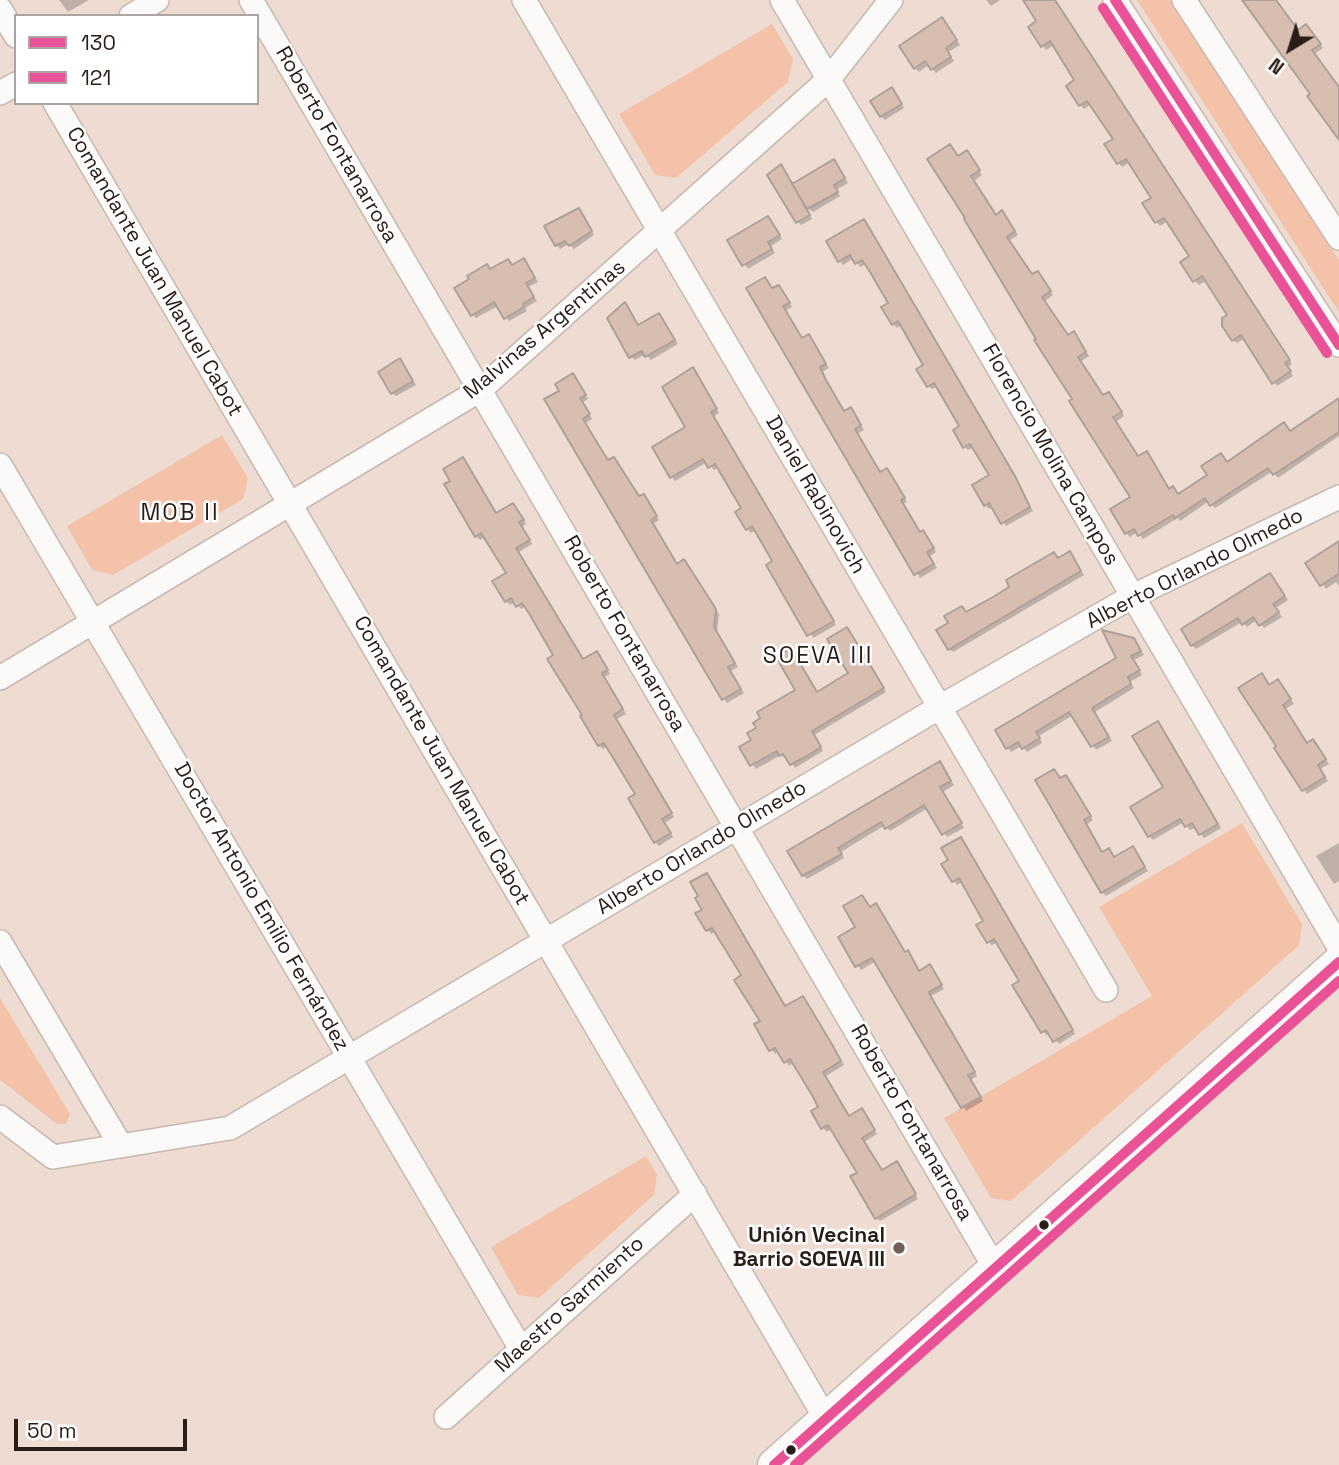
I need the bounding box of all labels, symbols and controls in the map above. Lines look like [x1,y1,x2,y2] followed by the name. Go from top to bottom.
[14,14,259,105] legend
[1255,14,1325,84] north arrow
[81,29,116,56] text: 130
[269,42,403,248] street label: Roberto Fontanarrosa
[1264,52,1289,80] text: N
[81,64,111,91] text: 121
[61,123,247,421] street label: Comandante Juan Manuel Cabot
[459,255,631,405] street label: Malvinas Argentinas
[976,340,1124,570] street label: Florencio Molina Campos
[760,411,870,579] street label: Daniel Rabinovich
[141,500,219,528] district label: MOB II
[1082,503,1308,635] street label: Alberto Orlando Olmedo
[557,531,691,737] street label: Roberto Fontanarrosa
[348,612,534,910] street label: Comandante Juan Manuel Cabot
[764,643,872,671] district label: SOEVA III
[168,758,354,1056] street label: Doctor Antonio Emilio Fernández
[593,775,811,921] street label: Alberto Orlando Olmedo
[844,1020,978,1226] street label: Roberto Fontanarrosa
[1037,1218,1051,1232] unlabelled marker
[733,1223,885,1273] place label: Unión Vecinal Barrio SOEVA III
[490,1231,650,1379] street label: Maestro Sarmiento
[891,1240,907,1256] marker: Unión Vecinal Barrio SOEVA III
[18,1406,191,1450] scale bar
[27,1417,77,1444] text: 50 m
[784,1443,798,1457] unlabelled marker

